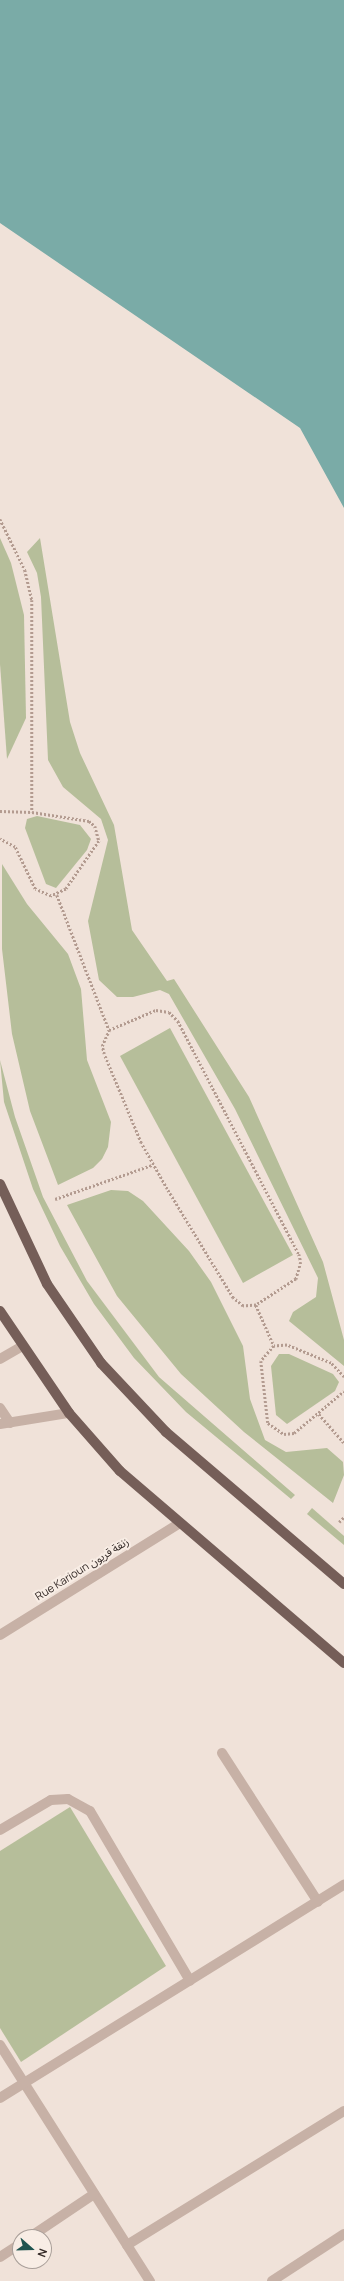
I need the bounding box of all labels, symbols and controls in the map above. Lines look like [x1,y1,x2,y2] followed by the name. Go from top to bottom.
[33,1535,131,1603] street label: Rue Karioun زنقة قريون
[12,2229,52,2269] north arrow
[34,2247,51,2259] text: N

